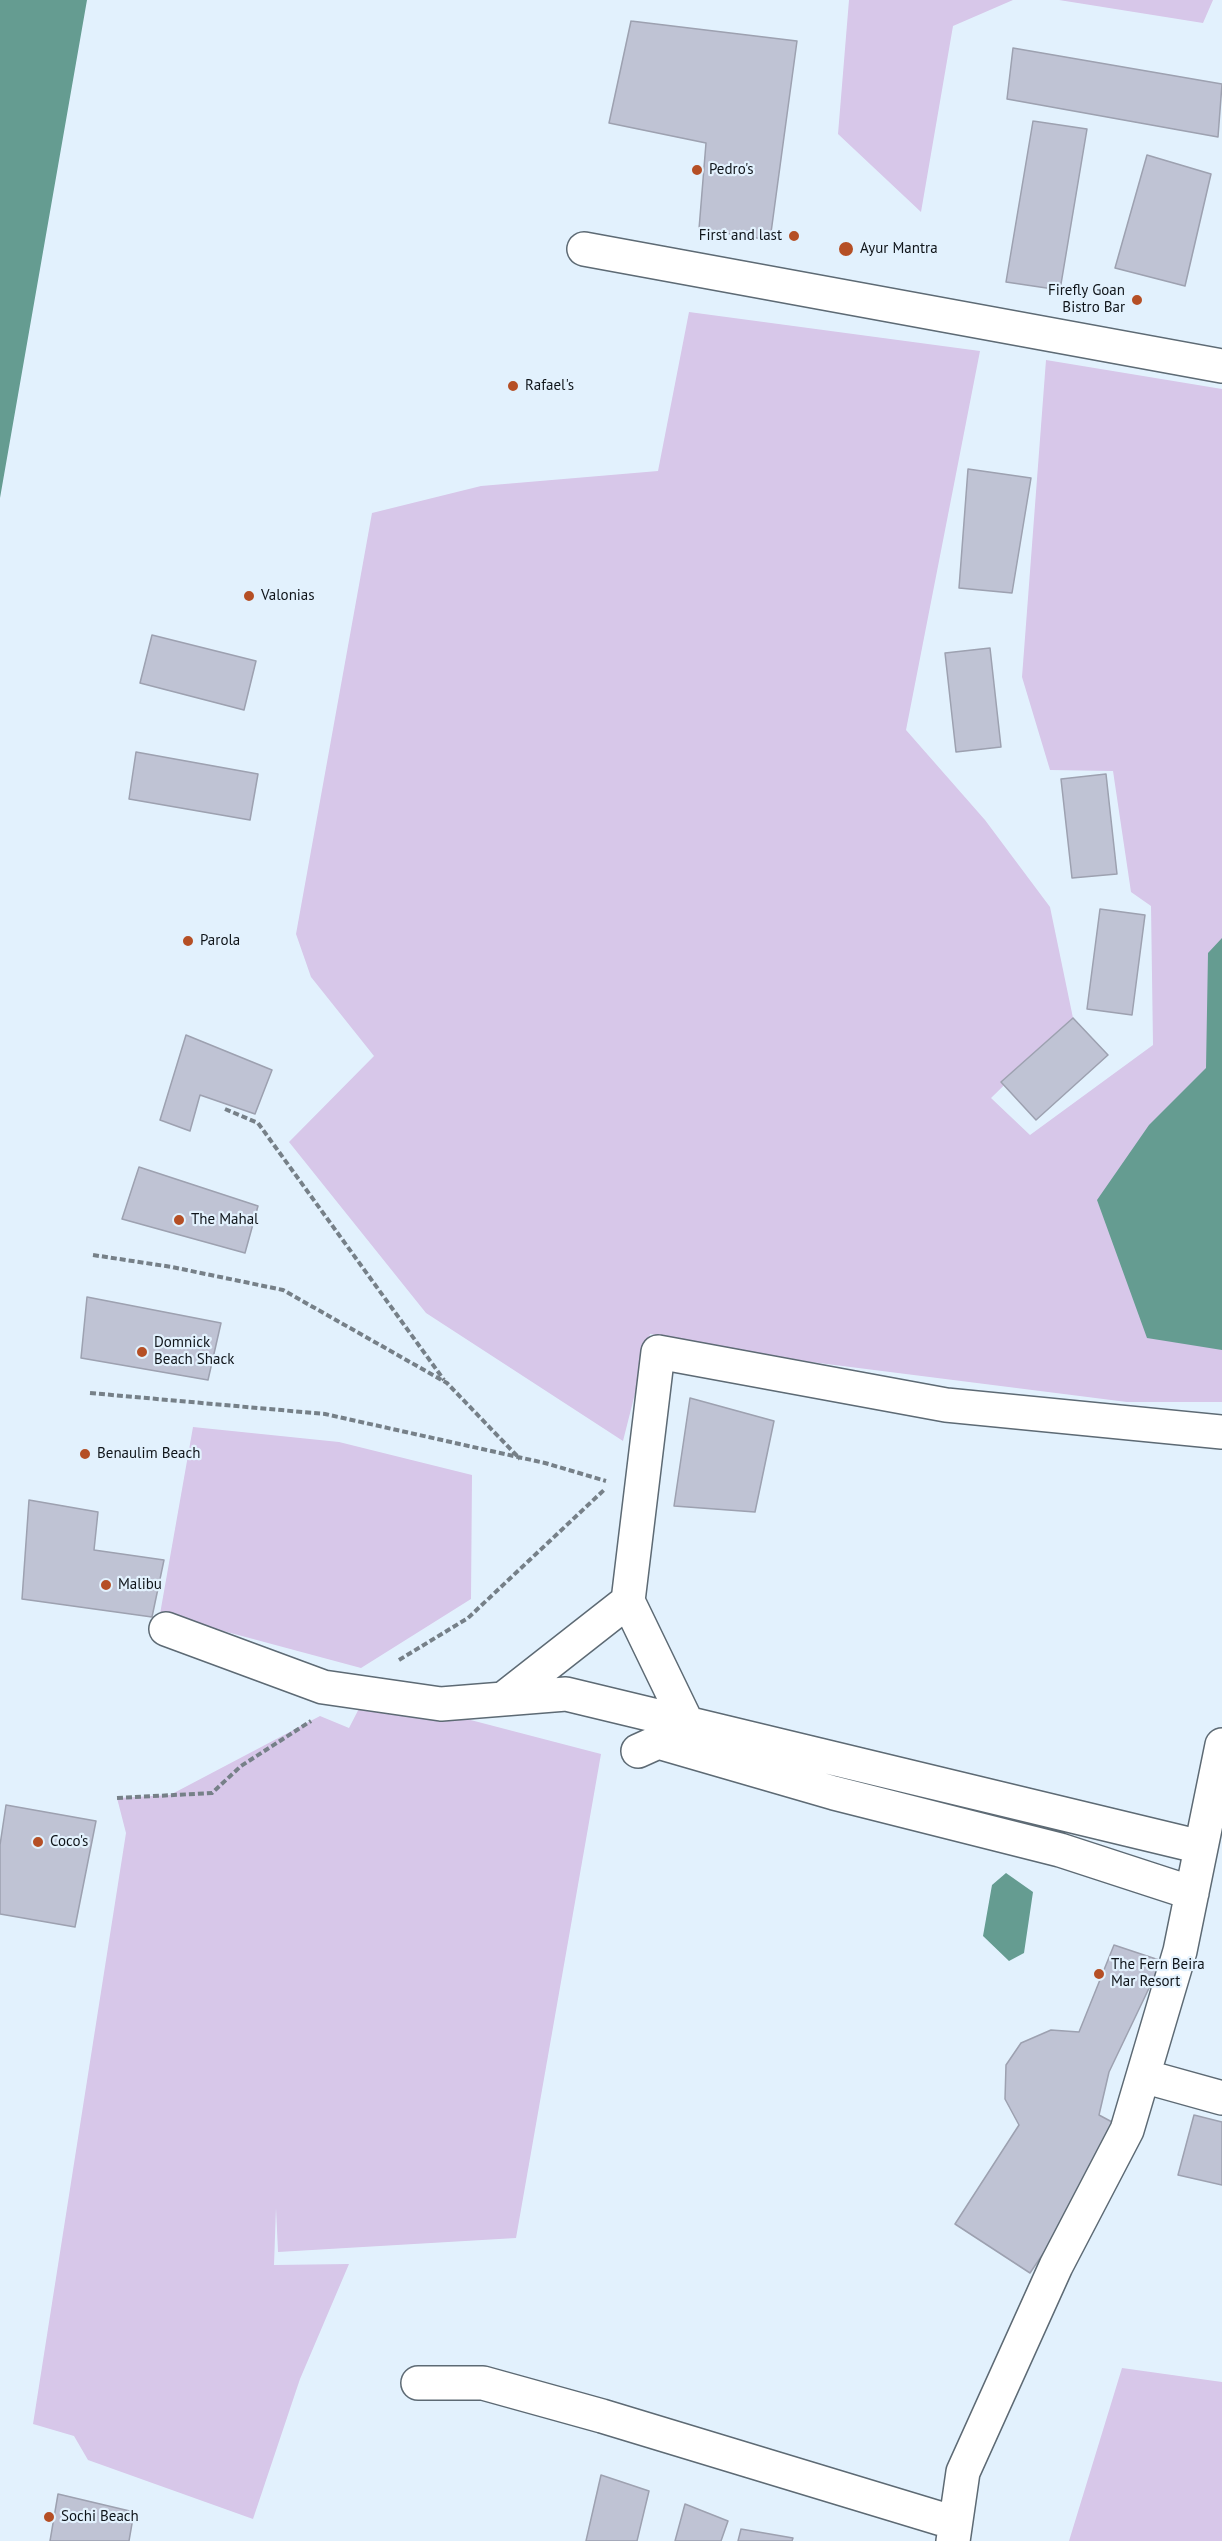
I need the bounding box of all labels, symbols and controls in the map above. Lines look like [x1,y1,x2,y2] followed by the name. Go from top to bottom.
[709,161,754,179] place label: Pedro's
[690,163,704,177] marker: Pedro's
[699,227,782,245] place label: First and last
[787,229,801,243] marker: First and last
[837,240,855,258] marker: Ayur Mantra
[860,240,938,258] place label: Ayur Mantra
[1048,282,1125,317] place label: Firefly Goan Bistro Bar
[1130,293,1144,307] marker: Firefly Goan Bistro Bar
[525,377,574,395] place label: Rafael's
[506,379,520,393] marker: Rafael's
[261,587,315,605] place label: Valonias
[242,589,256,603] marker: Valonias
[200,932,240,950] place label: Parola
[181,934,195,948] marker: Parola
[191,1211,258,1229] place label: The Mahal
[172,1213,186,1227] marker: The Mahal
[154,1334,234,1369] place label: Domnick Beach Shack
[135,1345,149,1359] marker: Domnick Beach Shack
[97,1445,200,1463] place label: Benaulim Beach
[78,1447,92,1461] marker: Benaulim Beach
[118,1576,162,1594] place label: Malibu
[99,1578,113,1592] marker: Malibu
[50,1833,88,1851] place label: Coco's
[31,1835,45,1849] marker: Coco's
[1111,1956,1205,1991] place label: The Fern Beira Mar Resort
[1092,1967,1106,1981] marker: The Fern Beira Mar Resort
[61,2508,139,2526] place label: Sochi Beach
[42,2510,56,2524] marker: Sochi Beach

